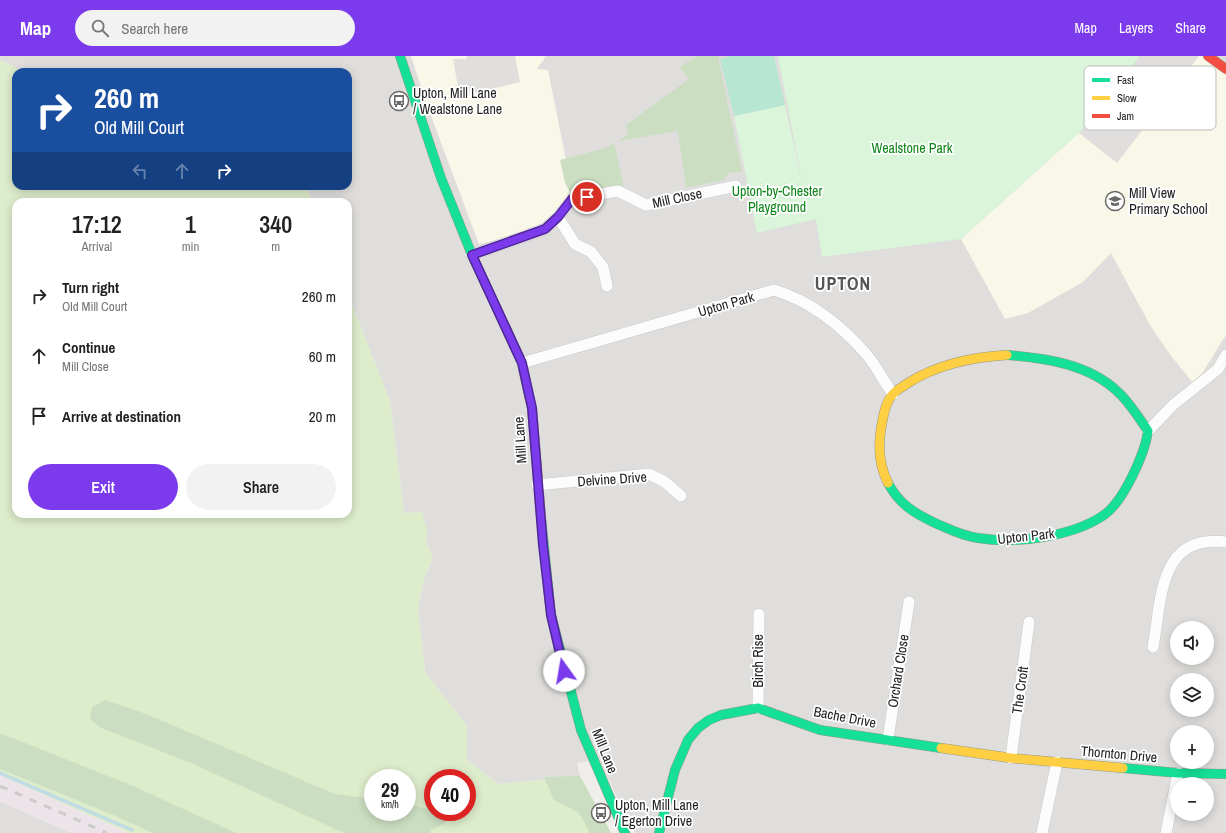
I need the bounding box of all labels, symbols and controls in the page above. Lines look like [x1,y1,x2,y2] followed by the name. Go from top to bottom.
[75,10,355,46] search box
[20,15,51,41] text: Map
[89,17,111,39] icon: search
[121,18,188,39] text: Search here
[1075,19,1097,37] text: Map
[1119,19,1153,37] text: Layers
[1175,19,1206,37] text: Share
[1084,66,1216,130] legend
[1117,73,1135,87] text: Fast
[94,79,159,117] text: 260 m
[28,84,80,136] icon: right
[413,84,502,118] place label: Upton, Mill Lane / Wealstone Lane
[388,90,410,112] bus stop icon: Upton, Mill Lane / Wealstone Lane
[1117,91,1137,105] text: Slow
[1117,109,1134,123] text: Jam
[94,115,184,140] text: Old Mill Court
[872,139,953,157] park label: Wealstone Park
[129,160,151,182] icon: left
[171,160,193,182] icon: ahead
[213,160,235,182] icon: right
[570,180,604,214] pin
[732,182,822,216] park label: Upton-by-Chester Playground
[650,184,704,212] street label: Mill Close
[1129,184,1207,218] place label: Mill View Primary School
[576,186,598,208] icon: arrive
[1104,190,1126,212] school or university icon: Mill View Primary School
[72,208,122,240] text: 17:12
[185,208,196,240] text: 1
[259,208,292,240] text: 340
[81,238,112,255] text: Arrival
[182,238,199,255] text: min
[271,238,280,255] text: m
[815,271,871,296] district label: UPTON
[62,277,119,298] text: Turn right
[28,285,50,307] icon: right
[302,286,336,307] text: 260 m
[696,287,756,321] street label: Upton Park
[62,298,127,315] text: Old Mill Court
[62,337,115,358] text: Continue
[28,345,50,367] icon: ahead
[309,346,336,367] text: 60 m
[62,358,109,375] text: Mill Close
[28,405,50,427] icon: arrive
[62,406,181,427] text: Arrive at destination
[309,406,336,427] text: 20 m
[509,416,531,464] street label: Mill Lane
[28,464,178,510] button: Exit
[186,464,336,510] button: Share
[577,468,647,490] street label: Delvine Drive
[996,524,1056,548] street label: Upton Park
[1170,621,1214,821] map controls
[1170,621,1214,665] button: sound
[883,633,913,709] street label: Orchard Close
[749,634,767,688] street label: Birch Rise
[543,650,585,692] position arrow
[1008,665,1032,715] street label: The Croft
[1170,673,1214,717] button: layers
[812,702,878,732] street label: Bache Drive
[1170,725,1214,769] button: +
[588,726,622,776] street label: Mill Lane
[1080,742,1158,766] street label: Thornton Drive
[424,769,476,821] speed limit sign: 40
[381,776,399,803] text: 29
[1170,777,1214,821] button: −
[615,796,699,830] place label: Upton, Mill Lane / Egerton Drive
[381,798,399,811] text: km/h
[590,802,612,824] bus stop icon: Upton, Mill Lane / Egerton Drive

